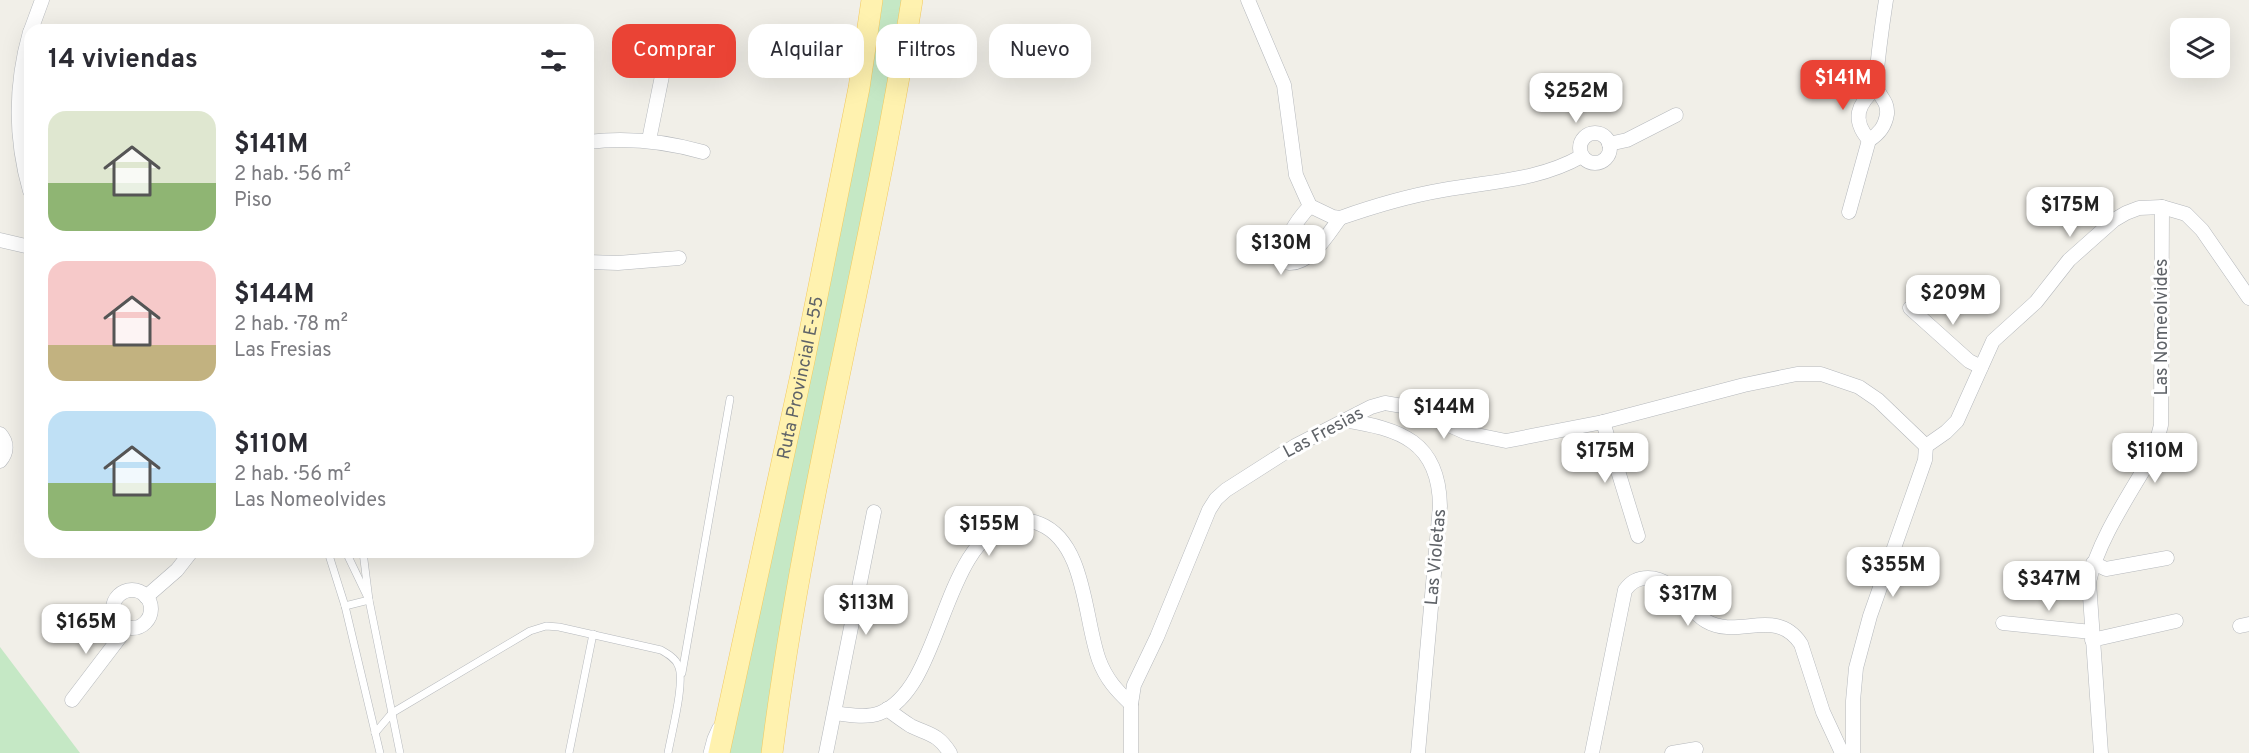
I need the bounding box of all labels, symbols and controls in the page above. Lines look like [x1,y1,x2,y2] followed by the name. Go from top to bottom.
[2170,18,2230,78] map controls
[2170,18,2230,78] button: layers
[612,24,736,78] chip: Comprar
[748,24,864,78] chip: Alquilar
[876,24,977,78] chip: Filtros
[989,24,1091,78] chip: Nuevo
[48,44,198,77] text: 14 viviendas
[537,44,570,77] icon: filters
[1801,60,1885,111] pin: $141M
[1814,66,1872,92] text: $141M
[1534,73,1618,124] pin: $252M
[1544,79,1608,105] text: $252M
[234,129,308,162] text: $141M
[96,135,168,207] icon: home
[234,162,351,188] text: 2 hab. · 56 m²
[2028,187,2112,238] pin: $175M
[234,188,272,214] text: Piso
[2040,193,2100,219] text: $175M
[1239,225,1323,276] pin: $130M
[1250,231,1312,257] text: $130M
[2151,258,2174,396] street label: Las Nomeolvides
[1911,275,1995,326] pin: $209M
[234,279,315,312] text: $144M
[1920,281,1986,307] text: $209M
[96,285,168,357] icon: home
[773,294,830,462] street label: Ruta Provincial E-55
[234,312,348,338] text: 2 hab. · 78 m²
[234,338,332,364] text: Las Fresias
[1402,389,1486,440] pin: $144M
[1413,395,1475,421] text: $144M
[1279,403,1368,464] street label: Las Fresias
[234,429,309,462] text: $110M
[1563,433,1647,484] pin: $175M
[2113,433,2197,484] pin: $110M
[96,435,168,507] icon: home
[1575,439,1635,465] text: $175M
[2126,439,2184,465] text: $110M
[234,462,351,488] text: 2 hab. · 56 m²
[234,488,386,514] text: Las Nomeolvides
[947,506,1031,557] pin: $155M
[1421,508,1452,606] street label: Las Violetas
[959,512,1019,538] text: $155M
[1851,547,1935,598] pin: $355M
[1861,553,1925,579] text: $355M
[2007,561,2091,612] pin: $347M
[2017,567,2081,593] text: $347M
[1646,576,1730,627] pin: $317M
[1659,582,1717,608] text: $317M
[824,585,908,636] pin: $113M
[838,591,894,617] text: $113M
[44,604,128,655] pin: $165M
[56,610,116,636] text: $165M

